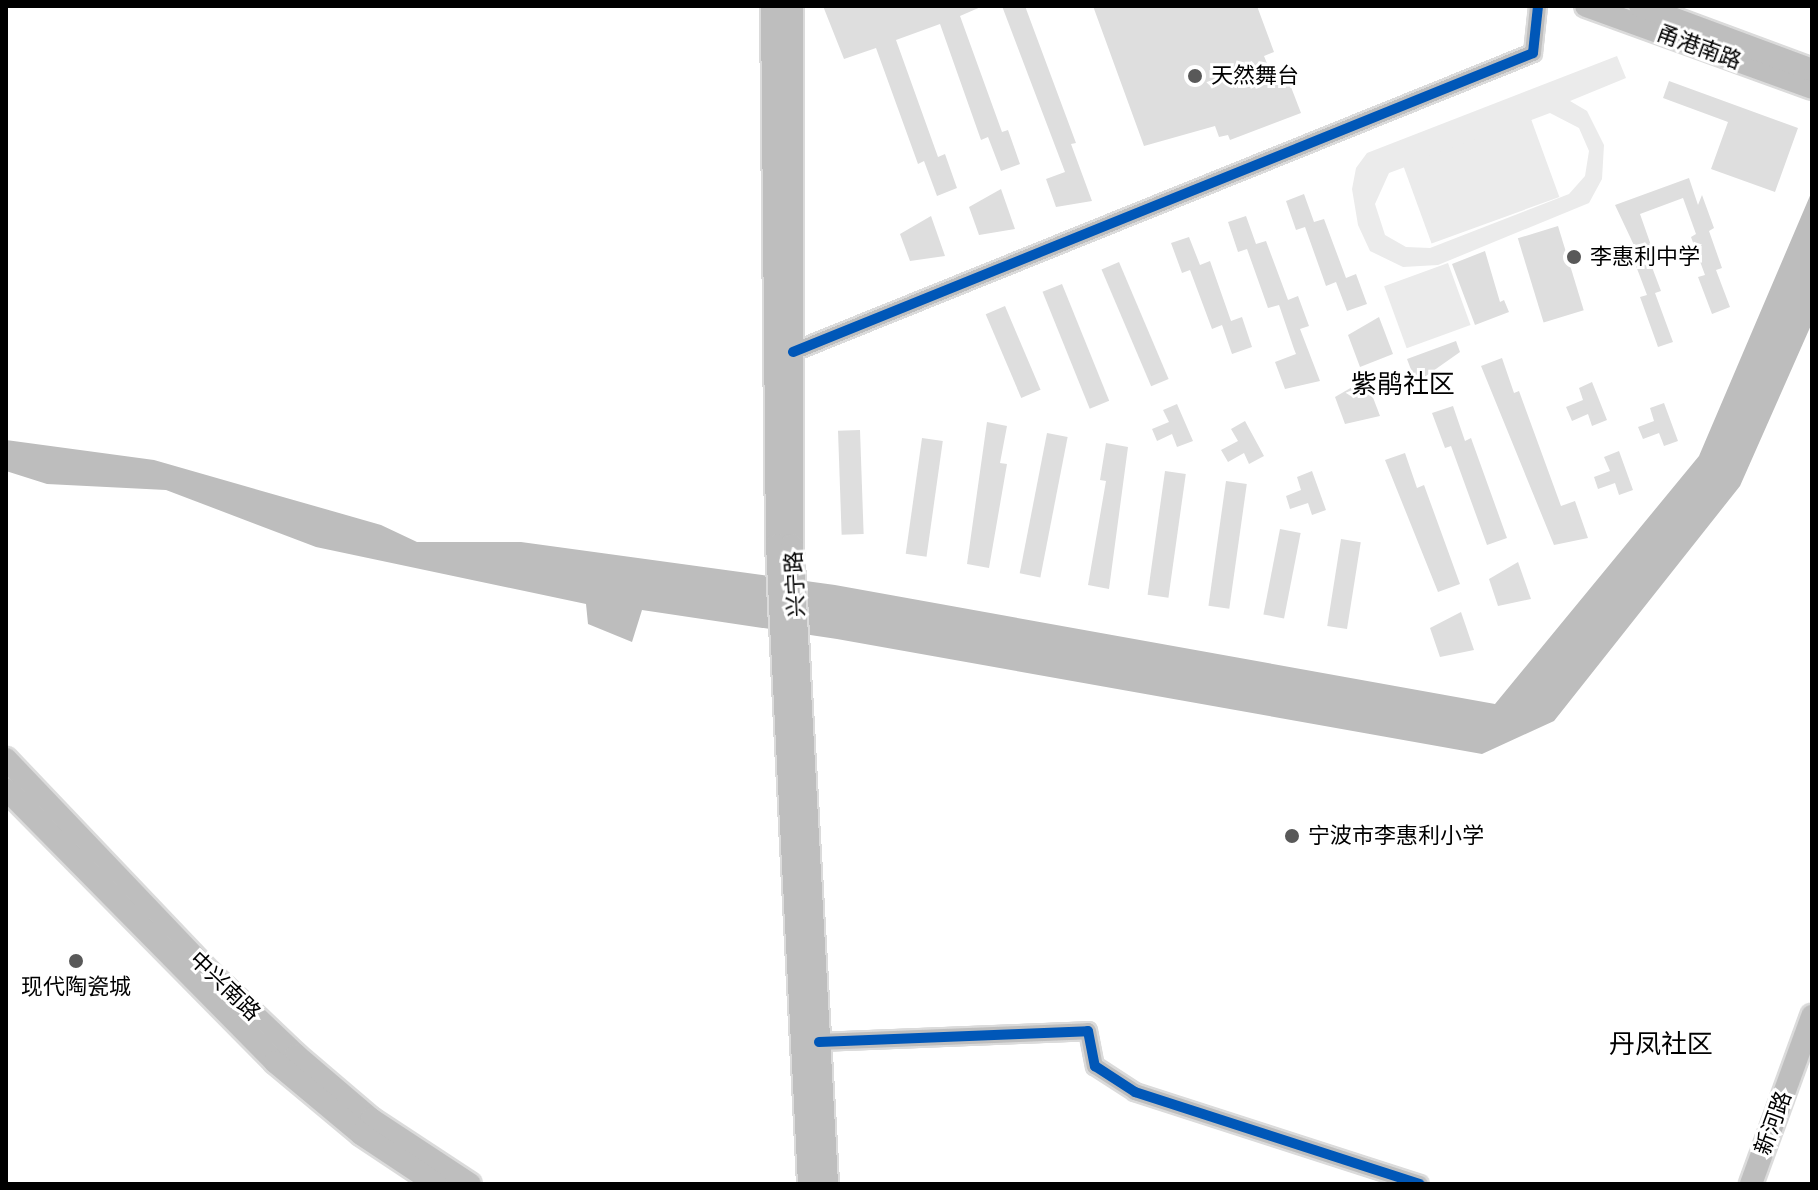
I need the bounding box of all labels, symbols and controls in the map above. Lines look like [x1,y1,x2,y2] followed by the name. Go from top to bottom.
[1653,20,1745,74] street label: 甬港南路
[1211,63,1299,89] place label: 天然舞台
[1186,67,1204,85] marker: 天然舞台
[1590,244,1700,270] place label: 李惠利中学
[1565,248,1583,266] marker: 李惠利中学
[1351,369,1455,401] district label: 紫鹃社区
[780,550,810,618] street label: 兴宁路
[1308,823,1484,849] place label: 宁波市李惠利小学
[1283,827,1301,845] marker: 宁波市李惠利小学
[184,946,266,1026] street label: 中兴南路
[67,952,85,970] marker: 现代陶瓷城
[21,974,131,1000] place label: 现代陶瓷城
[1609,1029,1713,1061] district label: 丹凤社区
[1749,1087,1797,1159] street label: 新河路

